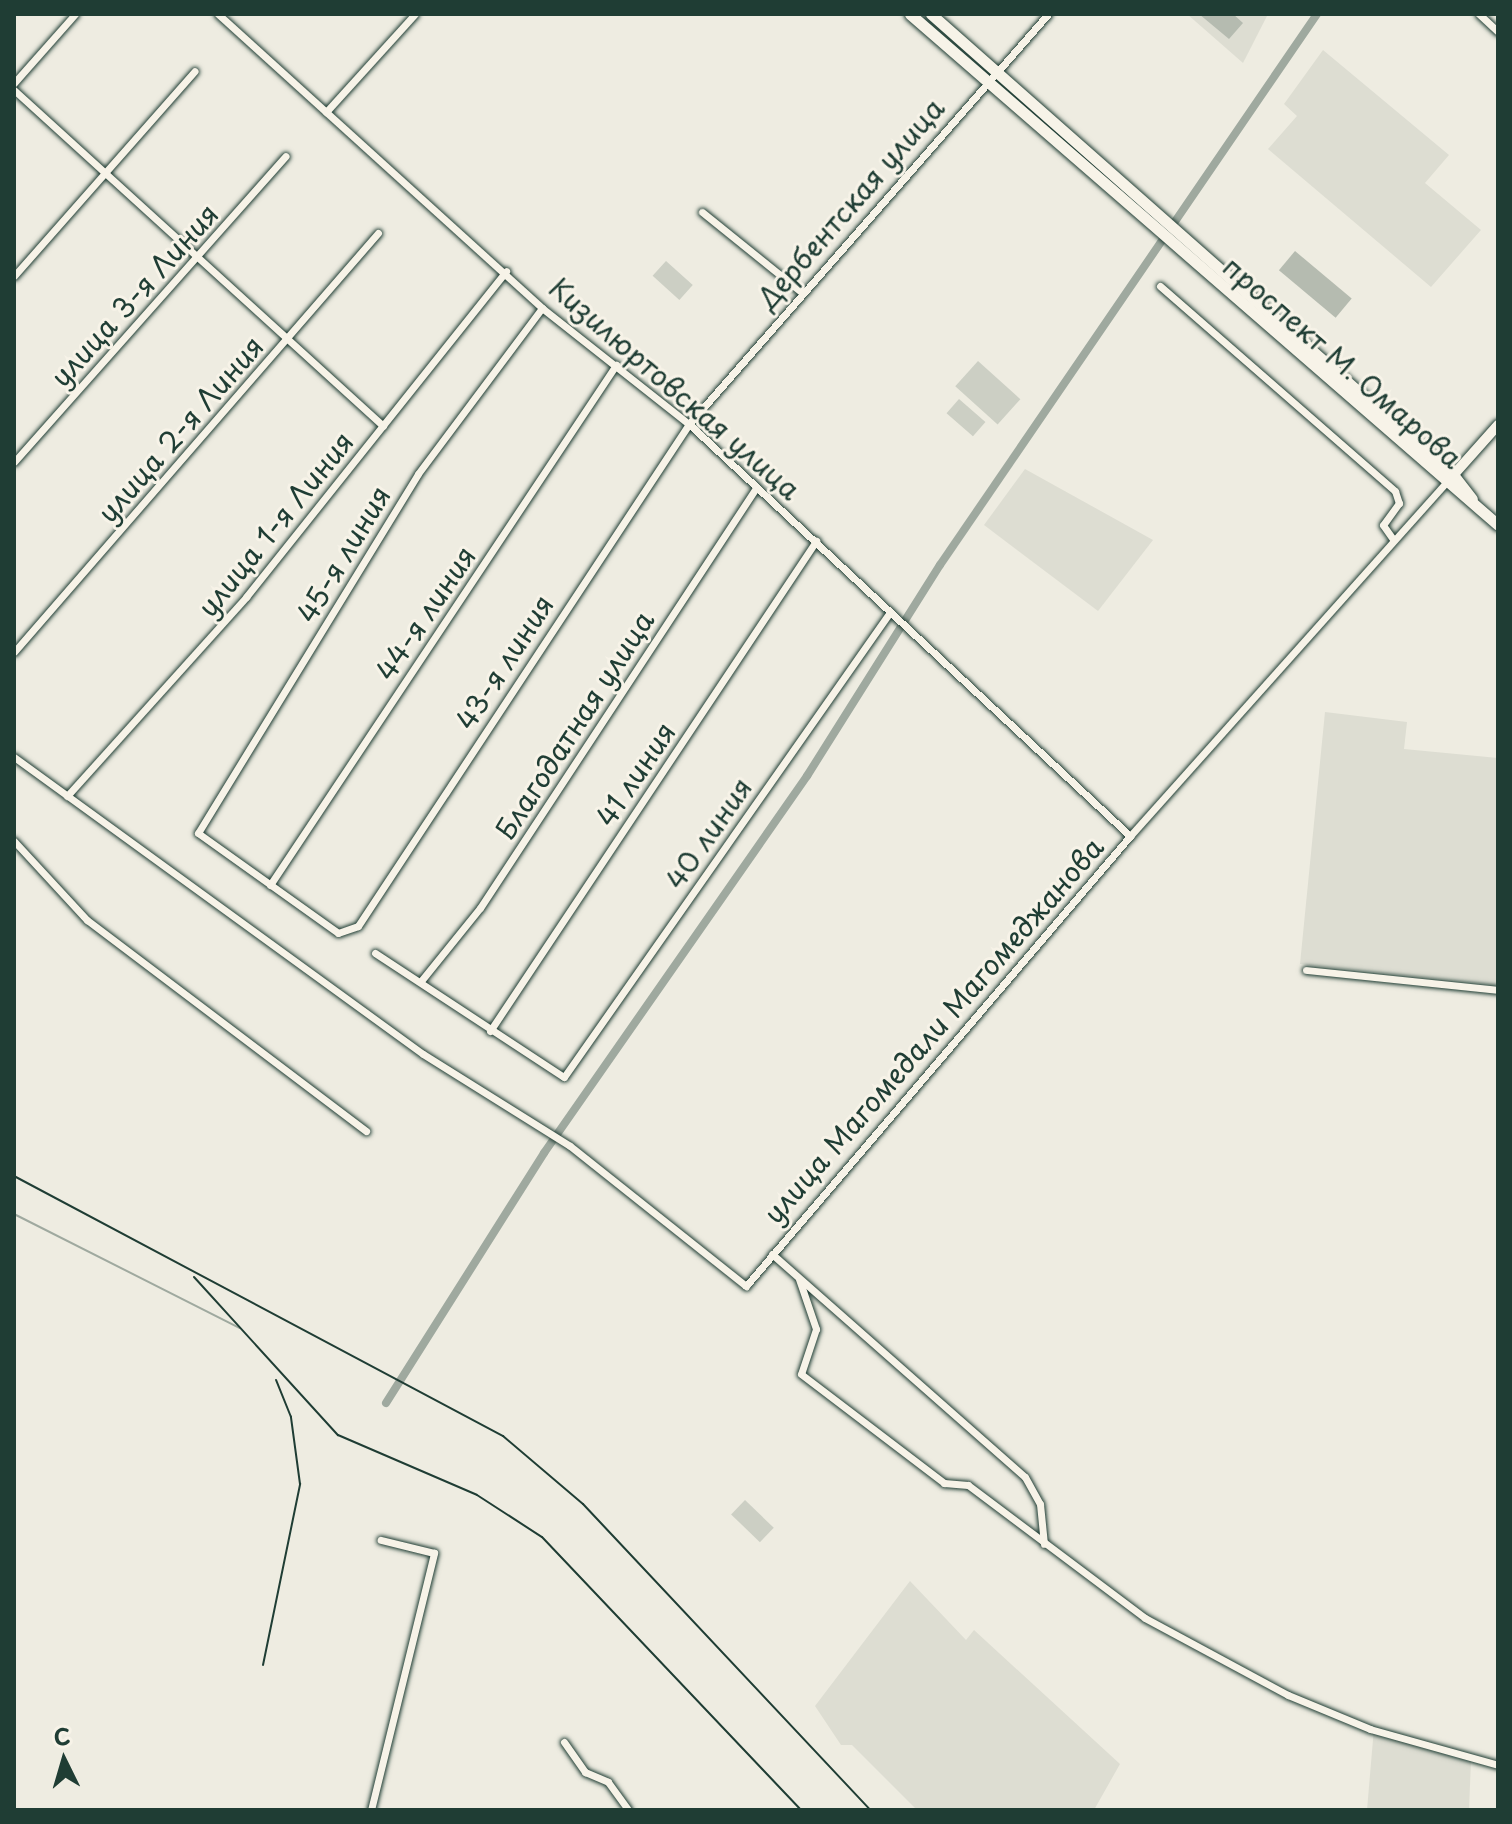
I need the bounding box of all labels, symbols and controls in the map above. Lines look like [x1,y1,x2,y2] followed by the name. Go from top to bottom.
[749,90,951,316] street label: Дербентская улица
[43,196,225,394] street label: улица 3-я Линия
[1217,249,1469,475] street label: проспект М. Омарова
[542,269,808,507] street label: Кизилюртовская улица
[90,329,270,529] street label: улица 2-я Линия
[190,424,360,624] street label: улица 1-я Линия
[289,479,397,629] street label: 45-я линия
[368,539,482,687] street label: 44-я линия
[448,588,560,736] street label: 43-я линия
[487,604,661,846] street label: Благодатная улица
[588,715,682,833] street label: 41 линия
[657,771,759,895] street label: 40 линия
[756,829,1110,1231] street label: улица Магомедали Магомеджановa
[52,1718,72,1753] text: С
[24,1720,104,1800] north arrow

